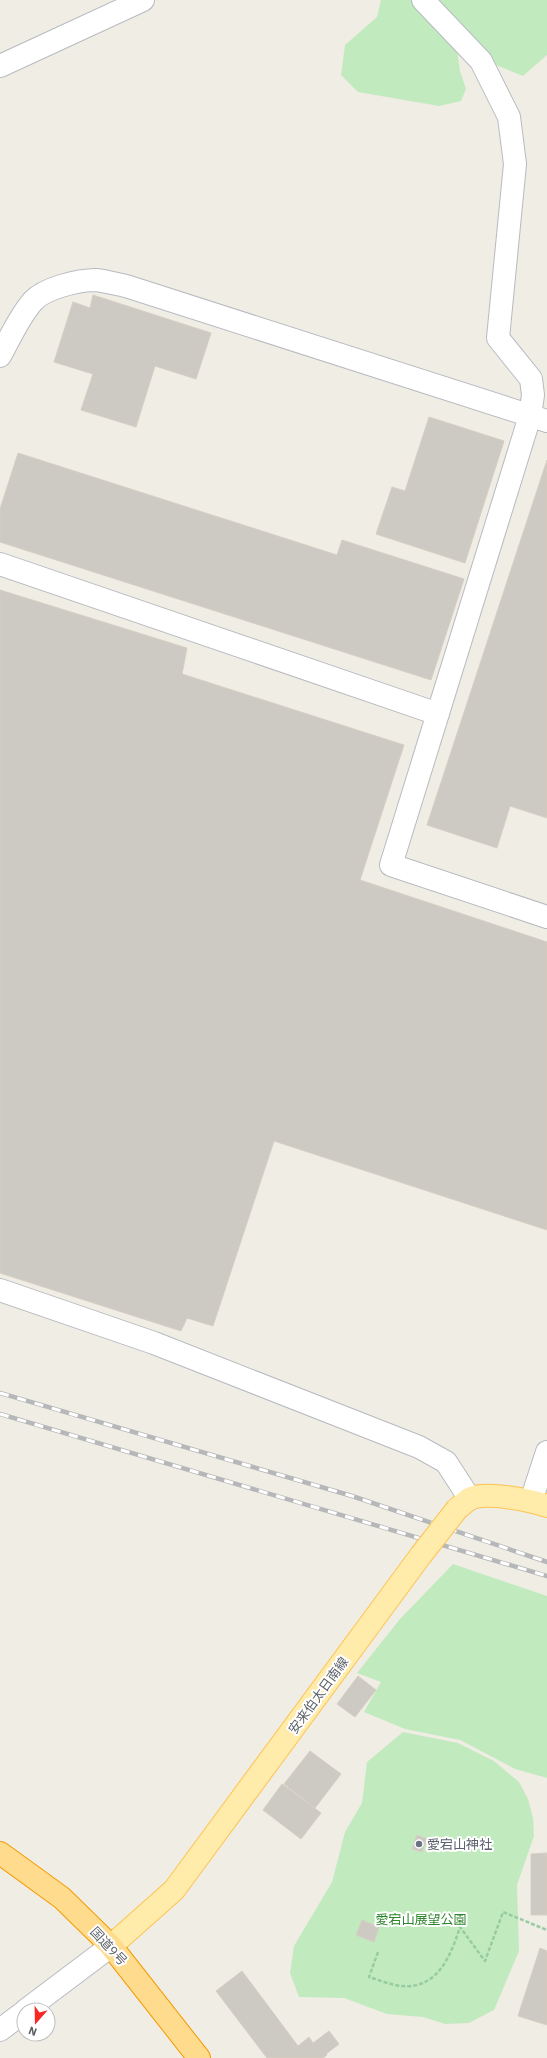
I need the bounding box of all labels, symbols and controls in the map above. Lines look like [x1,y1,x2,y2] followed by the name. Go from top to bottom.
[285,1653,352,1737] street label: 安来伯太日南線
[427,1836,492,1853] place label: 愛宕山神社
[414,1839,424,1849] marker: 愛宕山神社
[375,1911,467,1928] park label: 愛宕山展望公園
[86,1923,131,1969] street label: 国道9号
[16,2002,56,2042] north arrow
[26,2023,39,2039] text: N

